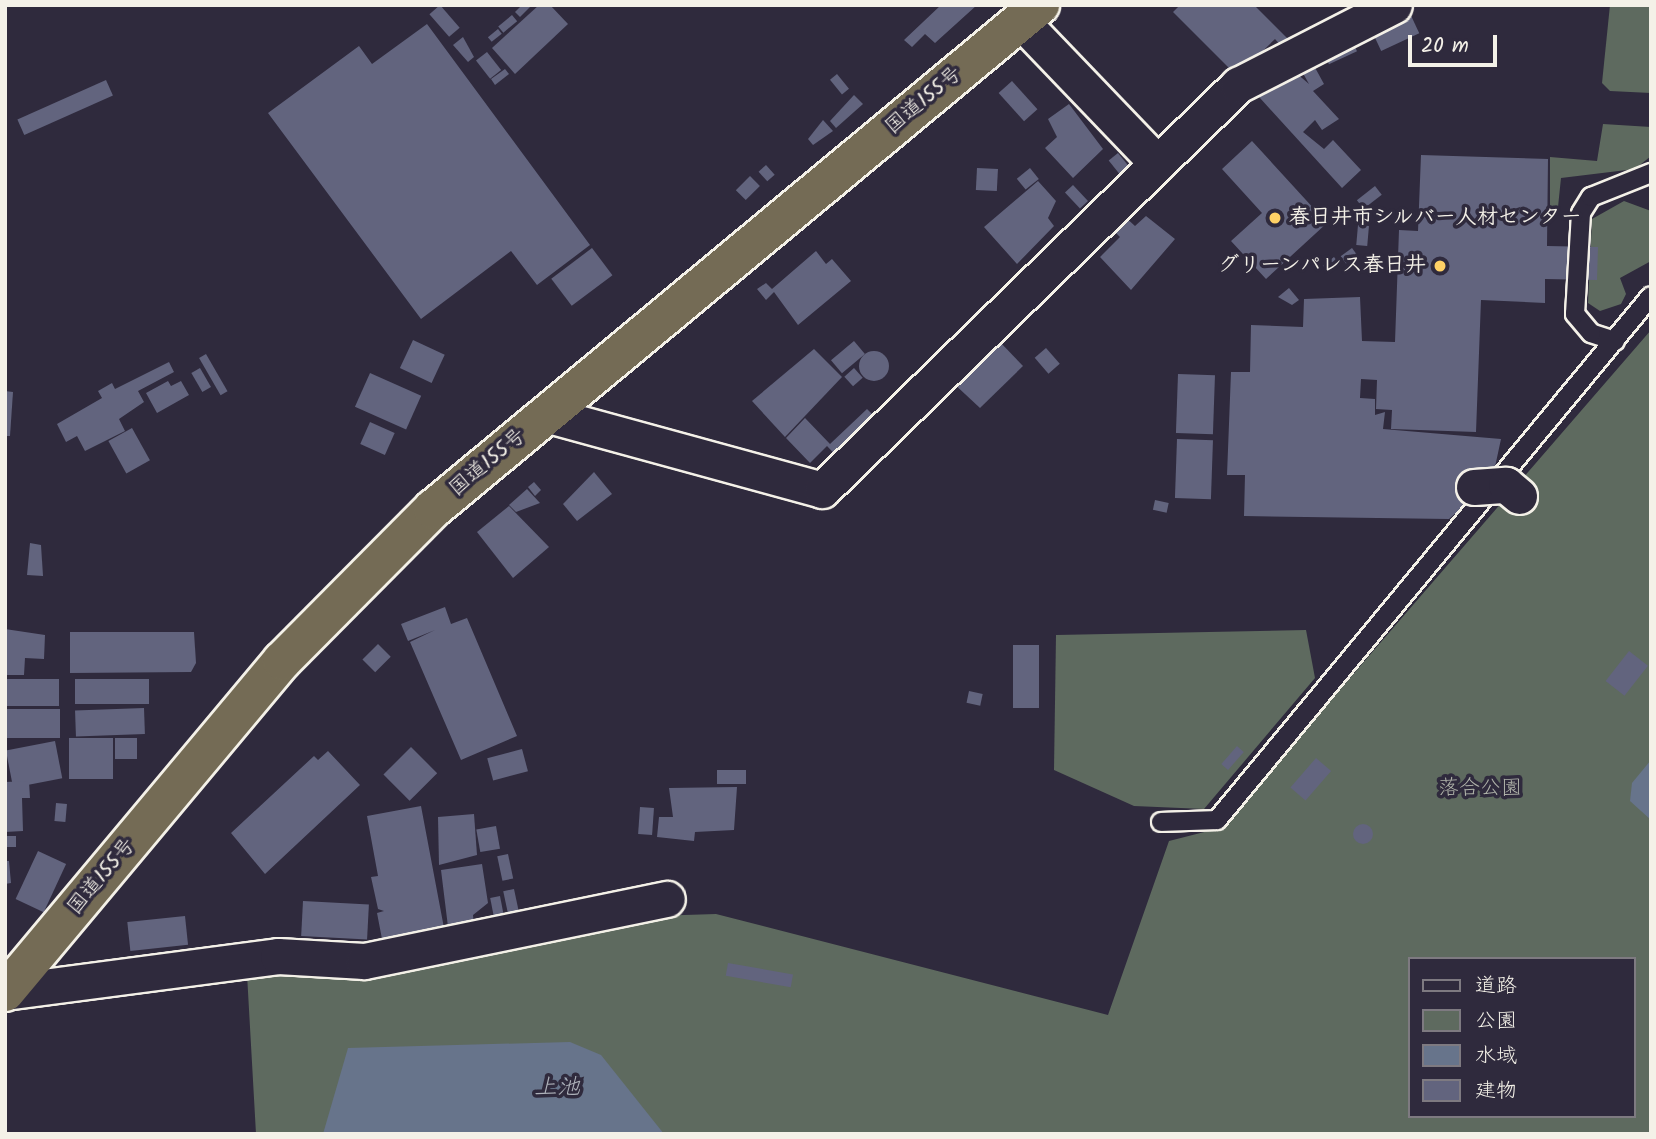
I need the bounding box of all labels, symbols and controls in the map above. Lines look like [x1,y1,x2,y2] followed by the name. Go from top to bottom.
[1411,21,1500,65] scale bar
[1421,30,1469,63] text: 20 m
[881,62,967,140] street label: 国道155号
[1289,205,1583,231] place label: 春日井市シルバー人材センター
[1267,210,1283,226] marker: 春日井市シルバー人材センター
[1216,253,1426,279] place label: グリーンパレス春日井
[1432,258,1448,274] marker: グリーンパレス春日井
[445,424,531,502] street label: 国道155号
[1438,776,1522,802] park label: 落合公園
[63,834,141,920] street label: 国道155号
[1408,957,1635,1118] legend
[1475,970,1517,1003] text: 道路
[1475,1005,1517,1038] text: 公園
[1475,1040,1517,1073] text: 水域
[534,1074,580,1102] water label: 上池
[1475,1075,1517,1108] text: 建物

